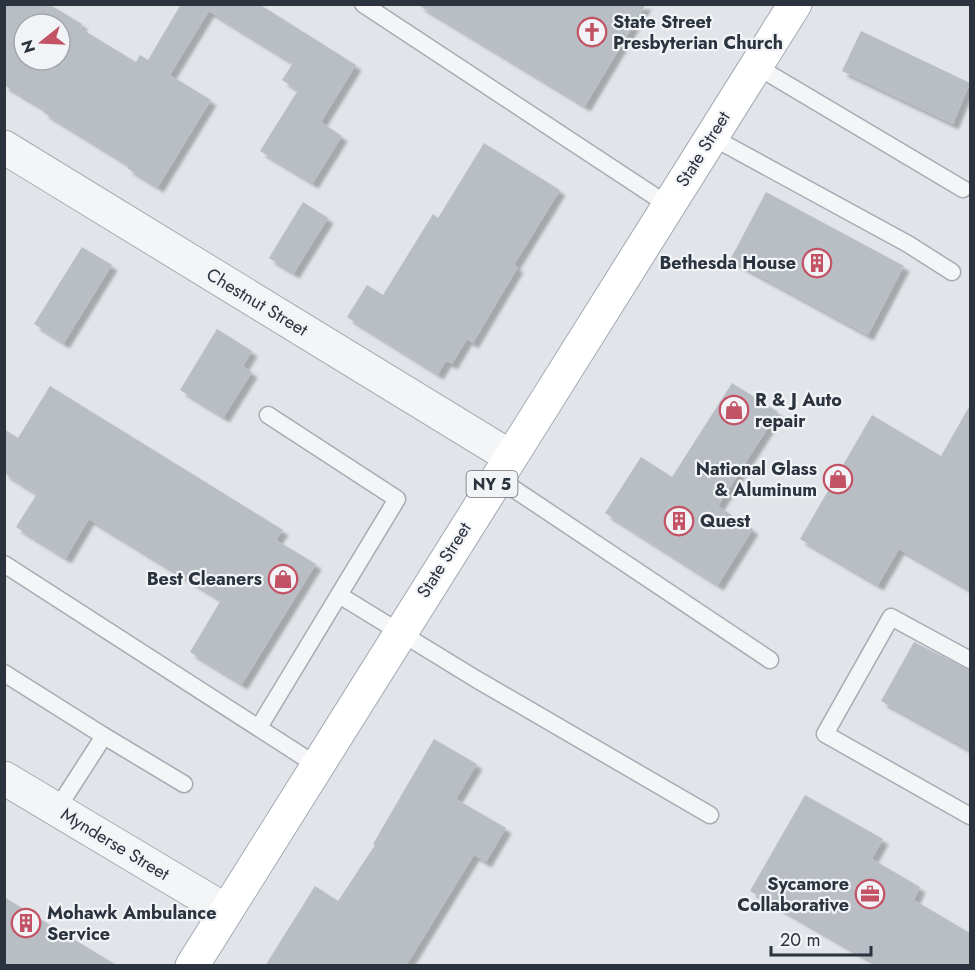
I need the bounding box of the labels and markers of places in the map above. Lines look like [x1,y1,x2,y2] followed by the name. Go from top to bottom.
[613,9,783,56] place label: State Street Presbyterian Church
[576,16,608,48] church icon: State Street Presbyterian Church
[801,247,833,279] building icon: Bethesda House
[659,250,796,276] place label: Bethesda House
[755,387,842,434] place label: R & J Auto repair
[718,394,750,426] shop icon: R & J Auto repair
[696,456,817,503] place label: National Glass & Aluminum
[822,463,854,495] shop icon: National Glass & Aluminum
[663,505,695,537] building icon: Quest
[700,508,750,534] place label: Quest
[267,563,299,595] shop icon: Best Cleaners
[147,566,262,592] place label: Best Cleaners
[737,871,849,918] place label: Sycamore Collaborative
[854,878,886,910] office icon: Sycamore Collaborative
[47,900,217,947] place label: Mohawk Ambulance Service
[10,907,42,939] building icon: Mohawk Ambulance Service

